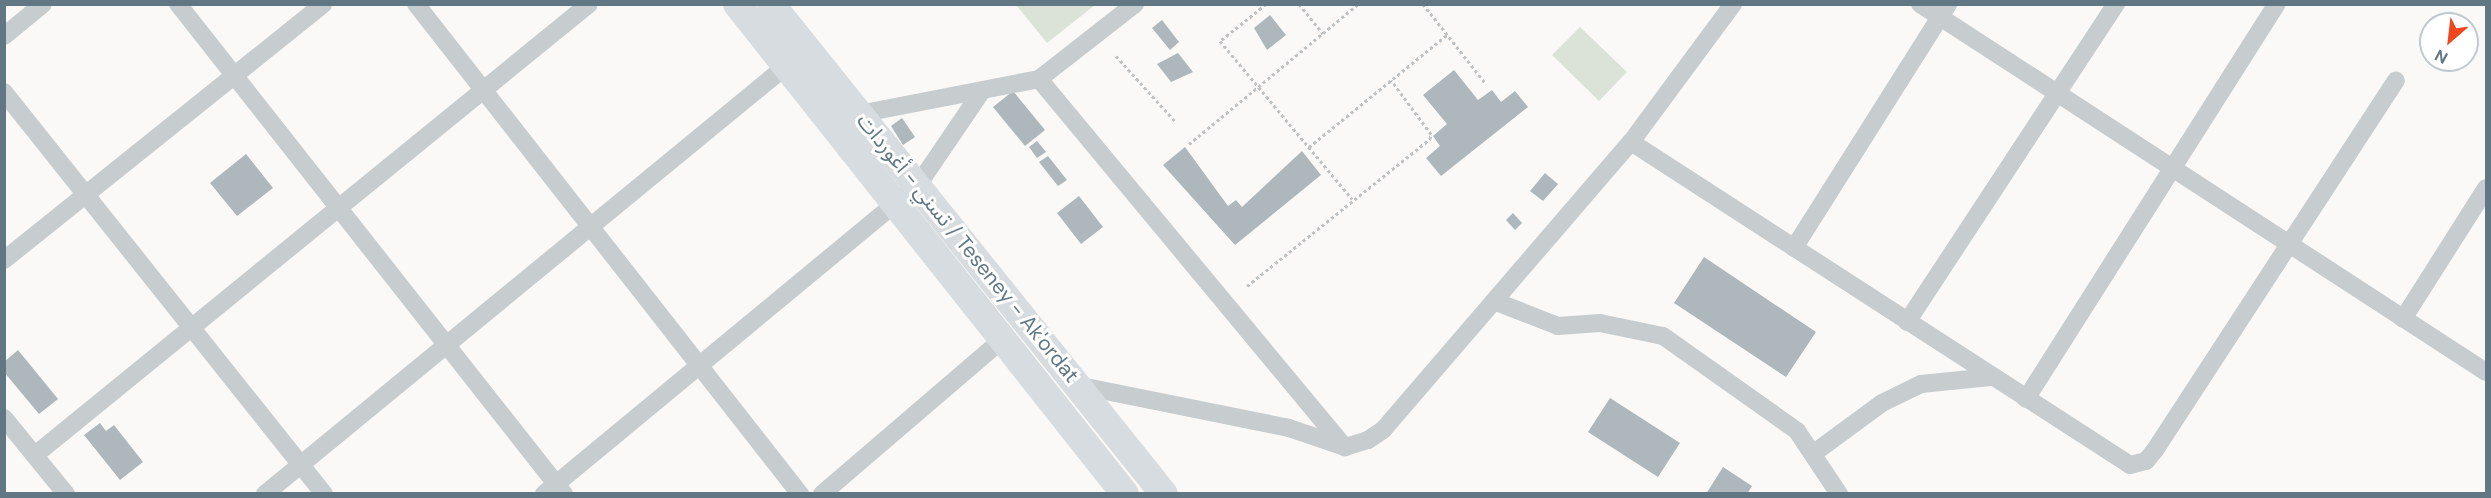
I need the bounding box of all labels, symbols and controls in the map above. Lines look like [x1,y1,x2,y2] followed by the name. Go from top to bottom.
[2419,12,2479,72] north arrow
[2431,45,2451,69] text: N
[852,109,1084,387] street label: تسني - أغوردات / Teseney - Ak'ordat

